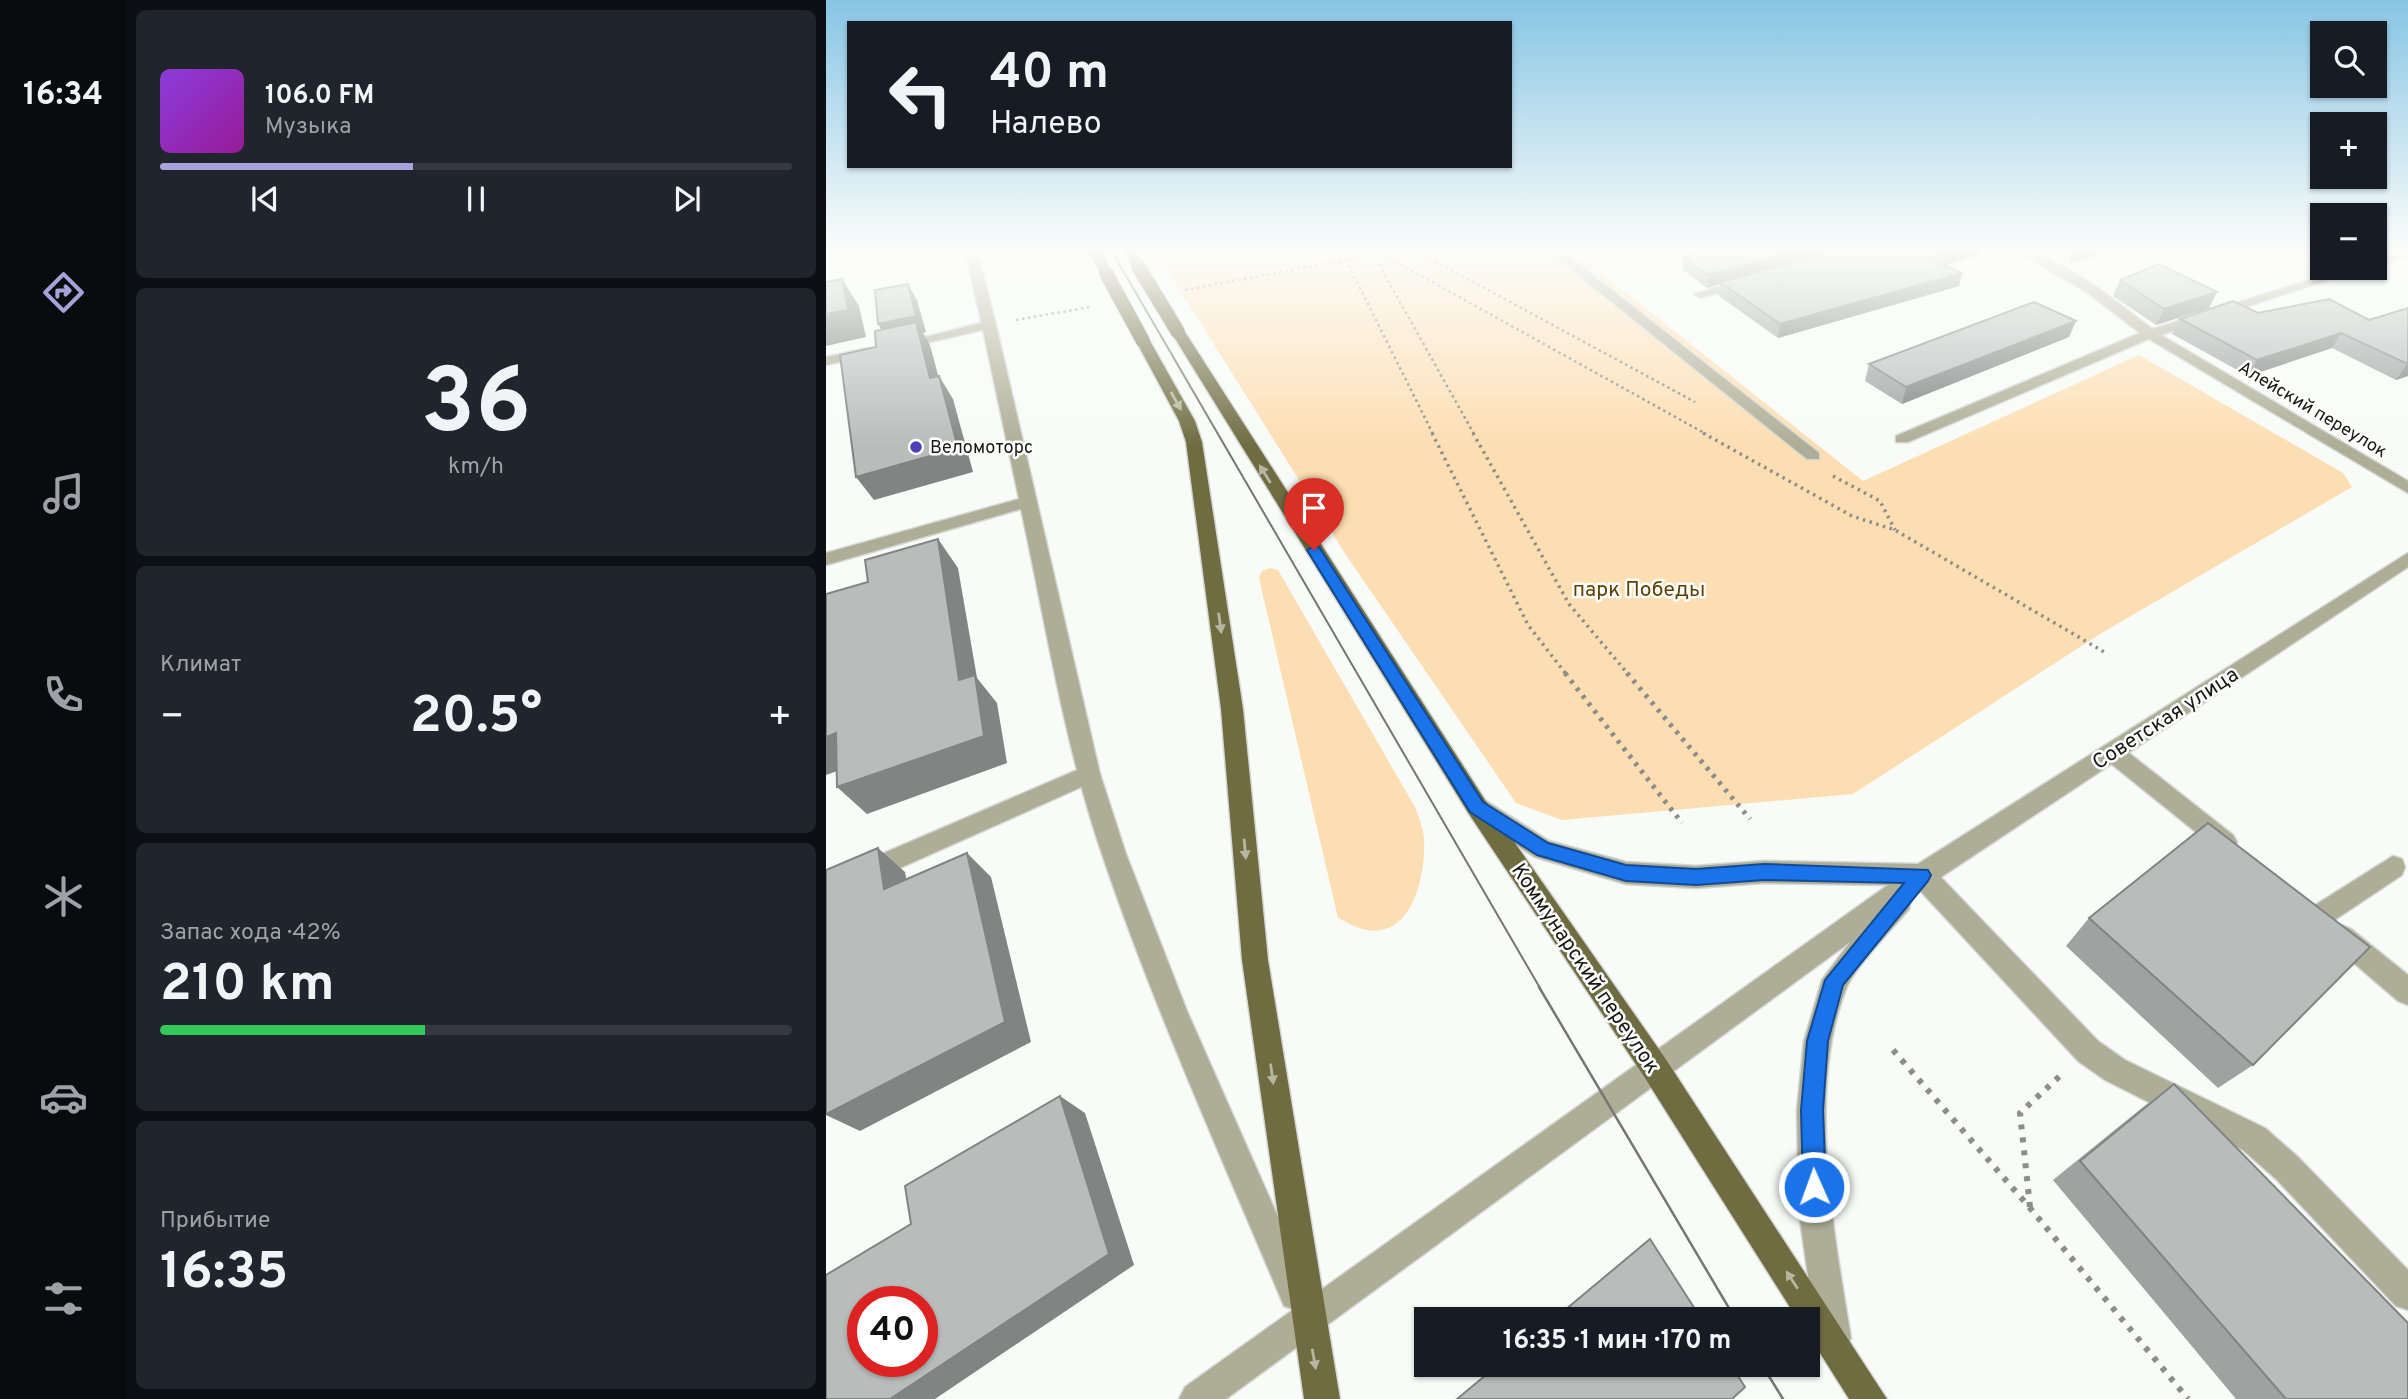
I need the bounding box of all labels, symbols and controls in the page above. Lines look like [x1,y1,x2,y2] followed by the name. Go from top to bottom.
[2310,21,2387,280] map controls
[2310,21,2387,98] button: search
[990,44,1109,106] text: 40 m
[875,49,966,140] icon: left
[23,76,103,116] text: 16:34
[265,80,374,113] text: 106.0 FM
[990,105,1102,145] text: Налево
[2310,112,2387,189] button: +
[265,113,351,142] text: Музыка
[246,180,284,218] icon: previous
[457,180,495,218] icon: pause
[668,180,706,218] icon: next
[2310,203,2387,280] button: −
[39,268,88,317] icon: directions
[421,350,531,465] text: 36
[2234,357,2391,464] street label: Алейский переулок
[1170,391,1181,411] one-way arrow
[930,437,1033,460] place label: Веломоторс
[908,439,924,455] marker: Веломоторс
[448,453,504,482] text: km/h
[1259,465,1272,484] one-way arrow
[39,469,88,518] icon: music
[1284,478,1344,550] pin
[1295,489,1333,527] icon: arrive
[1573,577,1705,604] park label: парк Победы
[1214,612,1225,634] one-way arrow
[160,651,241,680] text: Климат
[2088,662,2244,777] street label: Советская улица
[39,670,88,719] icon: phone
[410,685,542,751] text: 20.5°
[160,694,185,743] text: −
[767,694,792,743] text: +
[1240,838,1251,860] one-way arrow
[1504,859,1665,1079] street label: Коммунарский переулок
[39,872,88,921] icon: climate
[160,919,341,948] text: Запас хода · 42%
[160,953,335,1019] text: 210 km
[1266,1063,1277,1085] one-way arrow
[39,1073,88,1122] icon: car
[1777,1150,1851,1224] position arrow
[160,1207,270,1236] text: Прибытие
[160,1241,288,1307] text: 16:35
[1785,1270,1798,1290] one-way arrow
[39,1274,88,1323] icon: filters
[847,1286,938,1377] speed limit sign: 40
[1503,1325,1731,1358] text: 16:35 · 1 мин · 170 m
[1309,1348,1320,1370] one-way arrow

